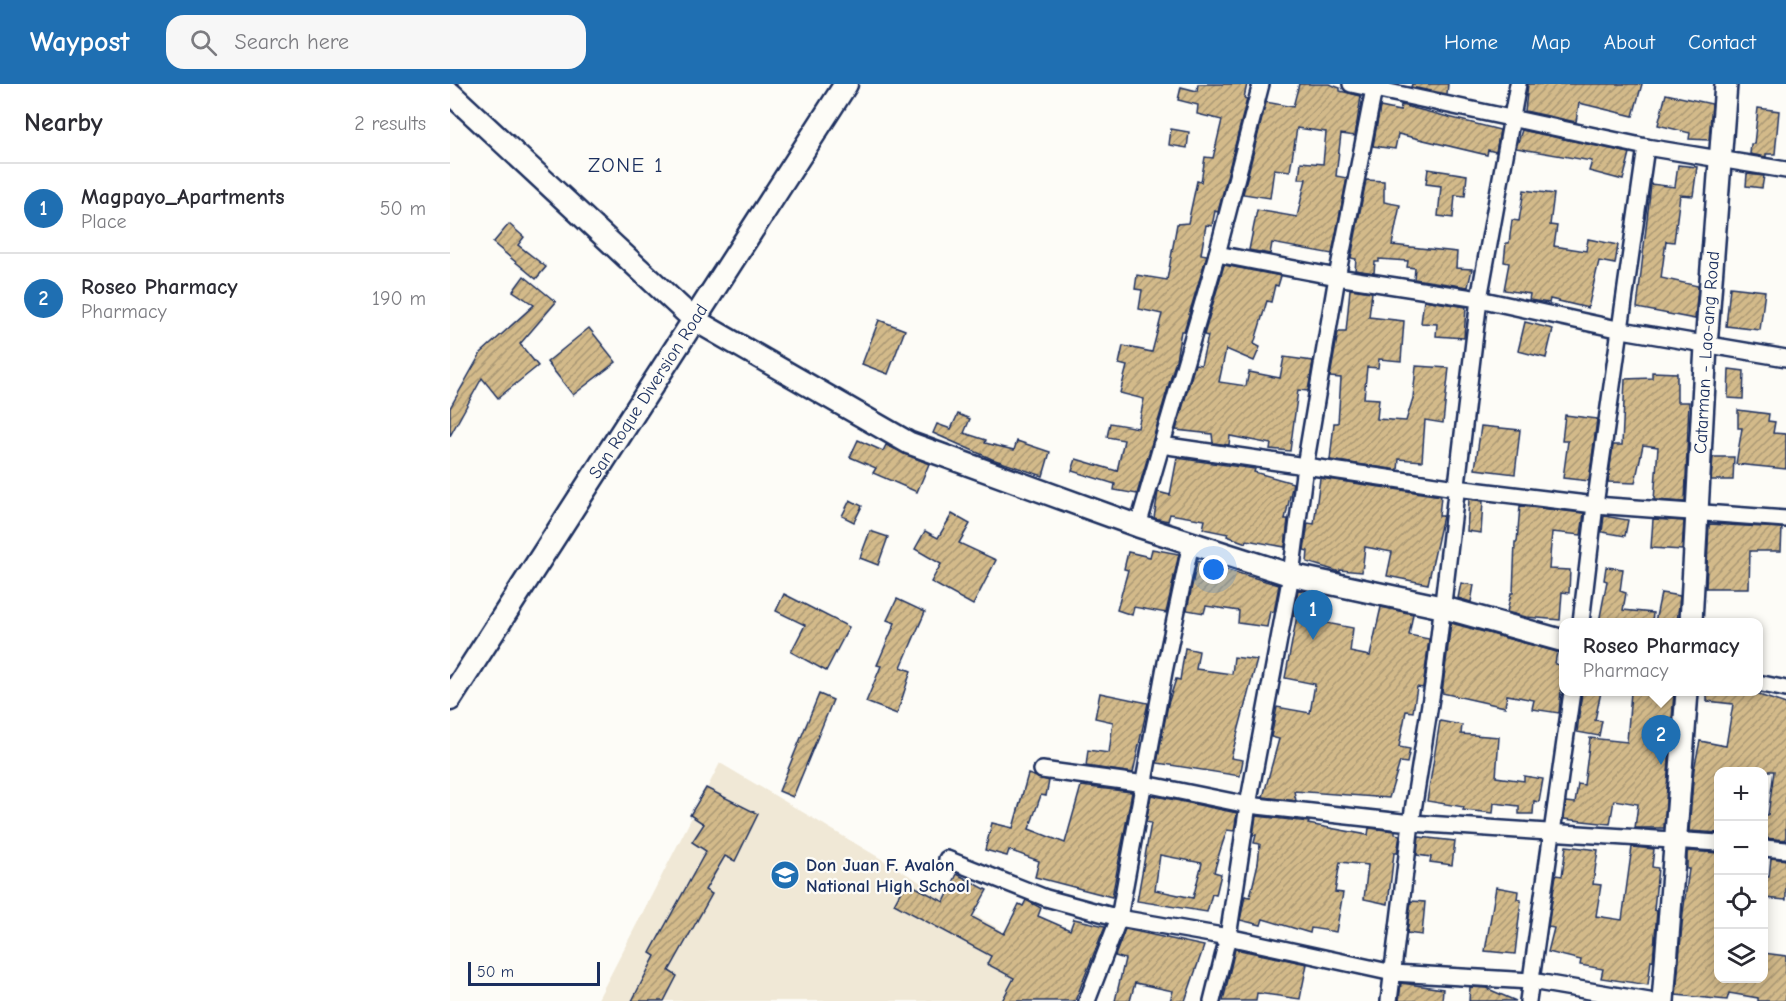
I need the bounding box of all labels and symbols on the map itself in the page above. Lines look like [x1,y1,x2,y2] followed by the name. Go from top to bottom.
[588,153,664,177] district label: ZONE 1
[1690,250,1724,455] street label: Catarman - Lao-ang Road
[584,300,712,483] street label: San Roque Diversion Road
[1199,555,1228,584] your location
[1294,590,1332,640] pin: 1
[1642,716,1680,765] pin: 2
[806,855,970,897] place label: Don Juan F. Avalon National High School
[769,859,801,891] school or university icon: Don Juan F. Avalon National High School
[468,959,600,986] scale bar

